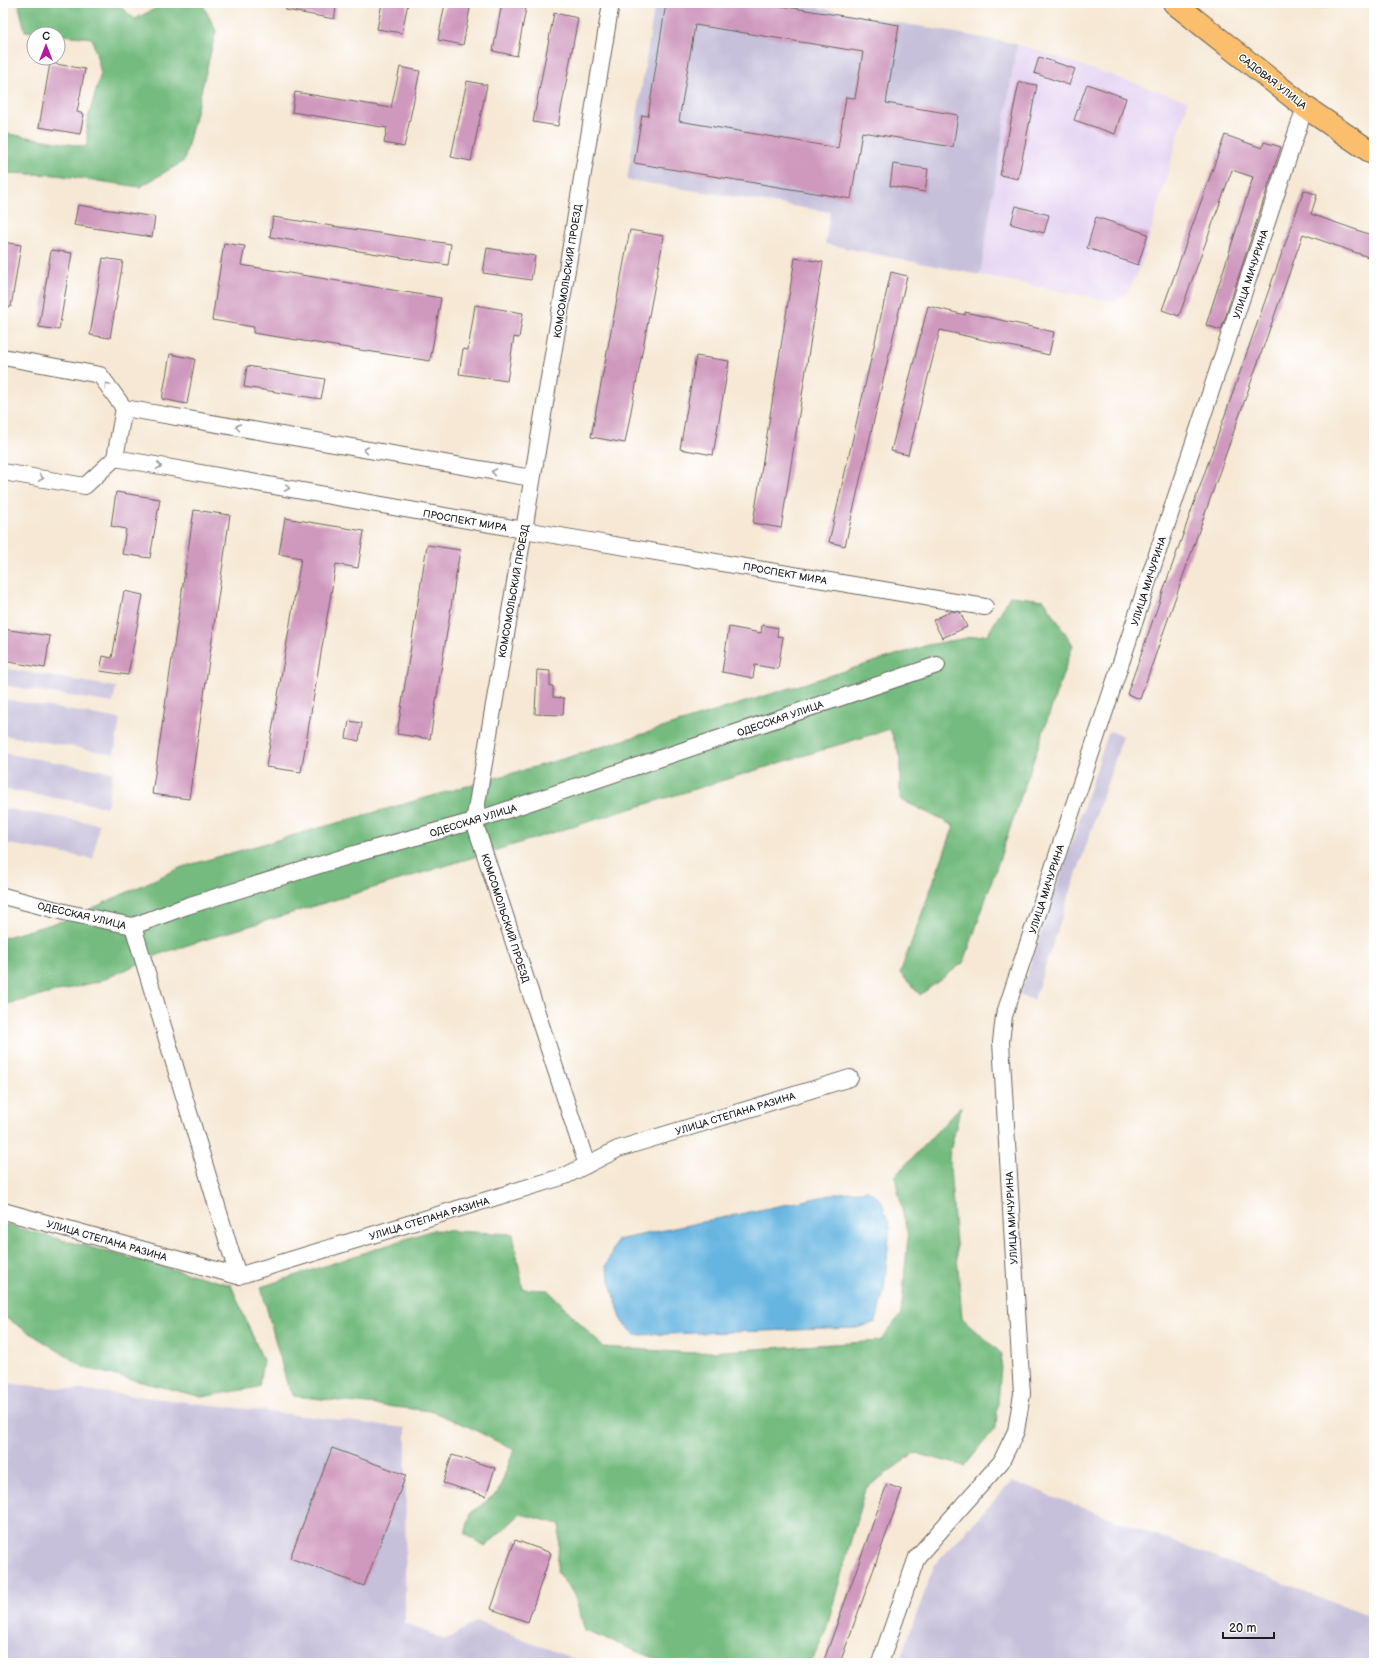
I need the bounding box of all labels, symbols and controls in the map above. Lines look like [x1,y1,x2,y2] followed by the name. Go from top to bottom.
[26,26,66,66] north arrow
[42,30,50,43] text: С
[1236,51,1310,113] street label: САДОВАЯ УЛИЦА
[551,203,584,339] street label: КОМСОМОЛЬСКИЙ ПРОЕЗД
[1231,227,1271,320] street label: УЛИЦА МИЧУРИНА
[105,382,112,389] one-way arrow
[235,424,241,432] one-way arrow
[363,446,369,454] one-way arrow
[156,461,162,470] one-way arrow
[491,468,497,476] one-way arrow
[38,474,45,482] one-way arrow
[284,484,290,492] one-way arrow
[422,508,509,534] street label: ПРОСПЕКТ МИРА
[496,524,532,659] street label: КОМСОМОЛЬСКИЙ ПРОЕЗД
[1129,534,1169,627] street label: УЛИЦА МИЧУРИНА
[742,561,829,587] street label: ПРОСПЕКТ МИРА
[736,698,826,739] street label: ОДЕССКАЯ УЛИЦА
[428,802,519,840] street label: ОДЕССКАЯ УЛИЦА
[1027,842,1067,935] street label: УЛИЦА МИЧУРИНА
[478,852,532,984] street label: КОМСОМОЛЬСКИЙ ПРОЕЗД
[36,900,128,932] street label: ОДЕССКАЯ УЛИЦА
[674,1090,798,1138] street label: УЛИЦА СТЕПАНА РАЗИНА
[1004,1170,1020,1265] street label: УЛИЦА МИЧУРИНА
[368,1195,492,1243] street label: УЛИЦА СТЕПАНА РАЗИНА
[45,1218,169,1264] street label: УЛИЦА СТЕПАНА РАЗИНА
[1223,1614,1274,1640] scale bar
[1229,1621,1256,1636] text: 20 m

